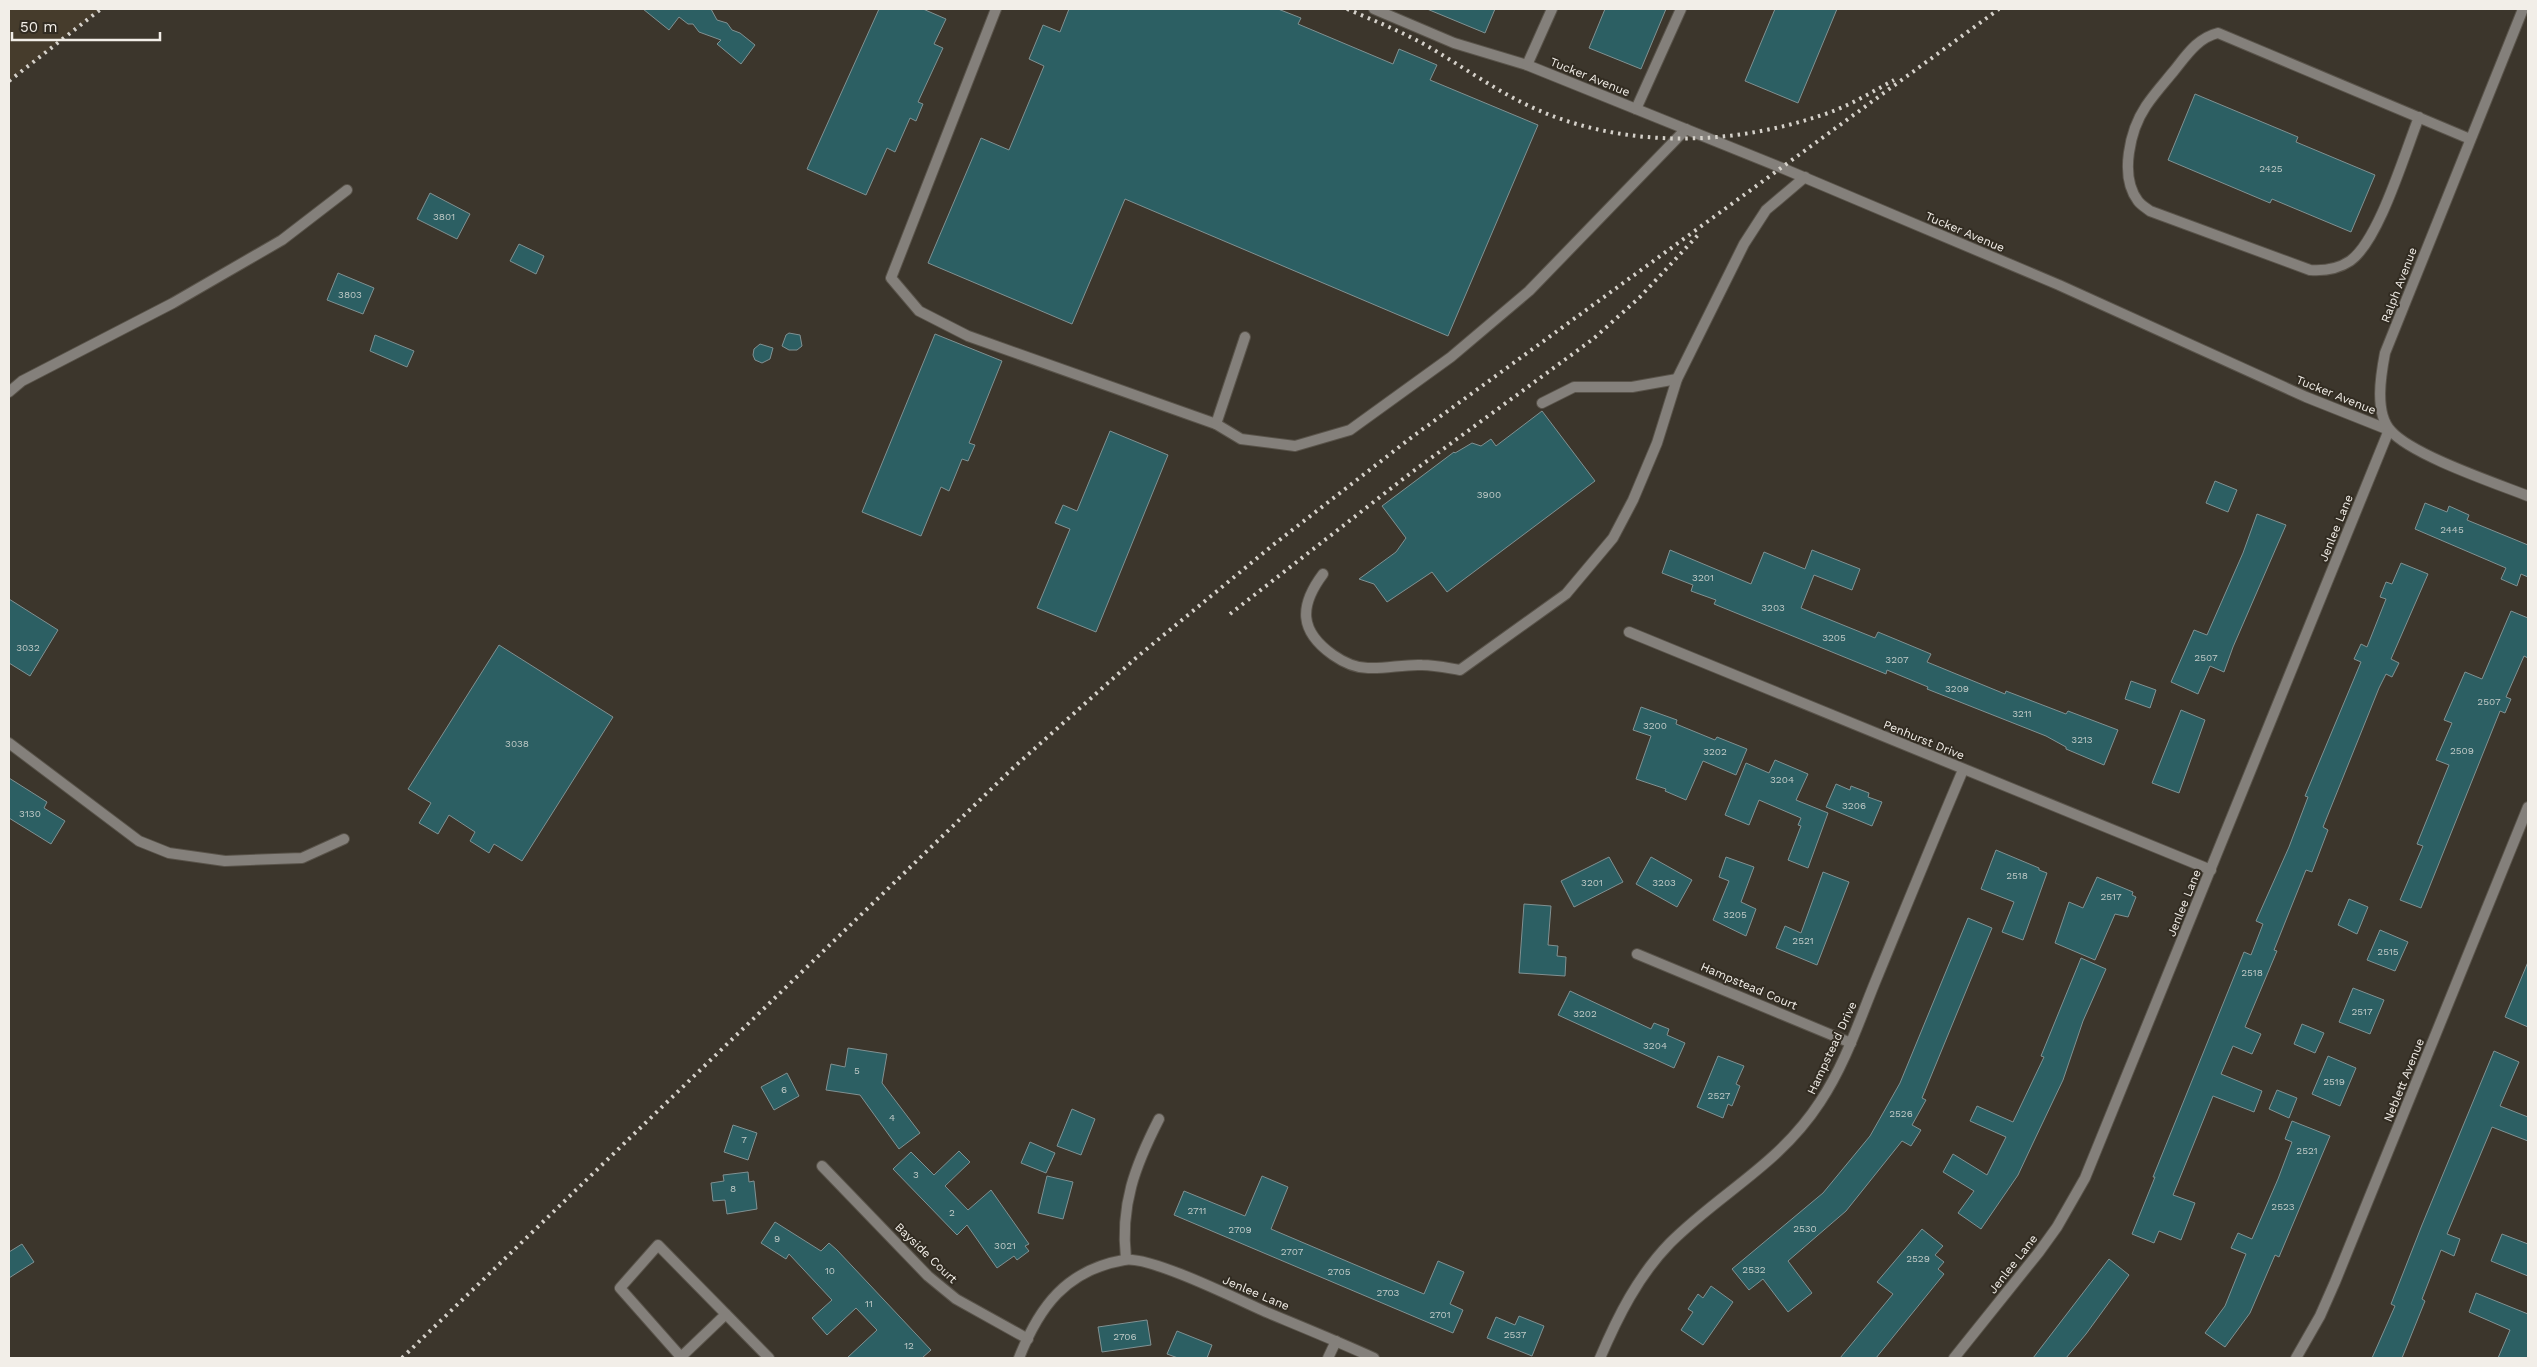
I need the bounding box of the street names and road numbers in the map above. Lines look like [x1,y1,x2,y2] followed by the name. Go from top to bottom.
[1548,55,1632,99] street label: Tucker Avenue
[1923,209,2007,255] street label: Tucker Avenue
[2378,245,2420,325] street label: Ralph Avenue
[2294,373,2378,417] street label: Tucker Avenue
[2316,492,2356,564] street label: Jenlee Lane
[1881,717,1967,763] street label: Penhurst Drive
[2164,867,2204,939] street label: Jenlee Lane
[1699,959,1799,1013] street label: Hampstead Court
[1804,999,1860,1097] street label: Hampstead Drive
[2381,1036,2427,1124] street label: Neblett Avenue
[892,1220,960,1286] street label: Bayside Court
[1986,1232,2040,1296] street label: Jenlee Lane
[1221,1273,1291,1313] street label: Jenlee Lane

